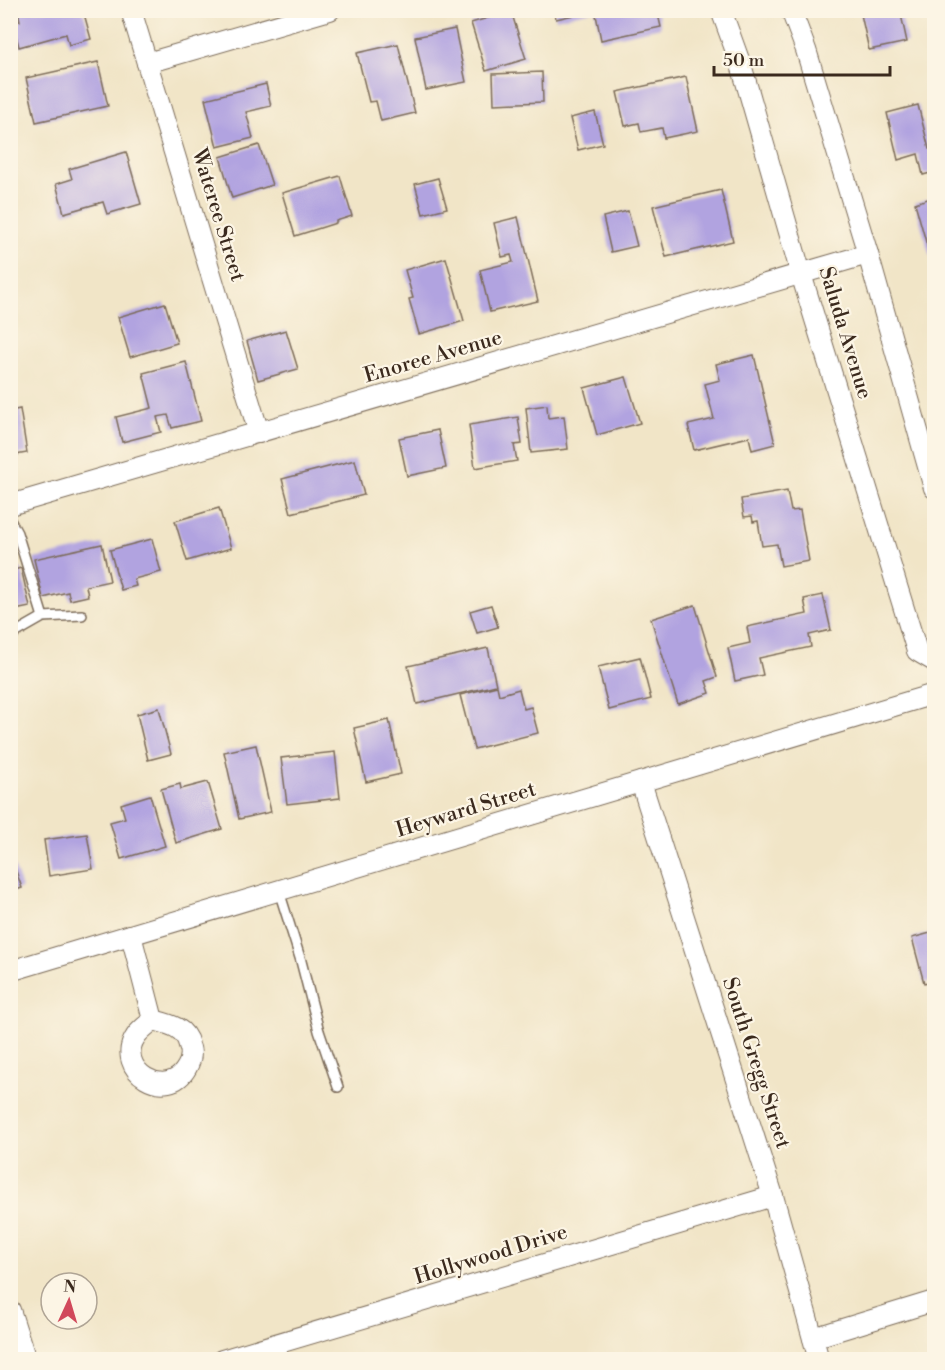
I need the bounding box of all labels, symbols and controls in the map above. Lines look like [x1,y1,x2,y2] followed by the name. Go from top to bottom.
[714,39,890,77] scale bar
[723,49,765,72] text: 50 m
[185,144,251,285] street label: Wateree Street
[813,264,877,402] street label: Saluda Avenue
[361,325,505,389] street label: Enoree Avenue
[393,776,540,844] street label: Heyward Street
[716,974,796,1152] street label: South Gregg Street
[411,1219,571,1291] street label: Hollywood Drive
[39,1271,99,1331] north arrow
[63,1277,77,1297] text: N

